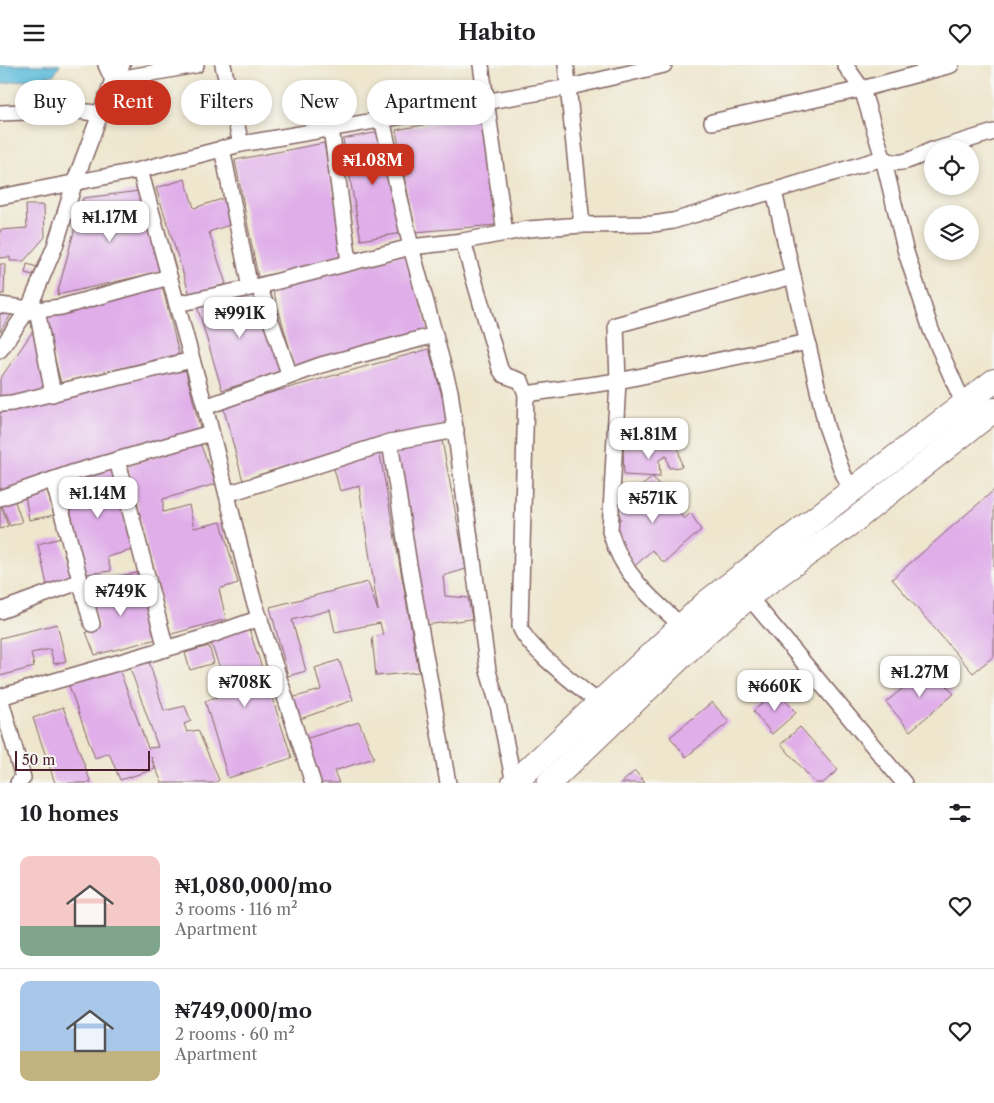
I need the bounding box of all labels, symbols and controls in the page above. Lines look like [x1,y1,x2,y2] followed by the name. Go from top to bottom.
[20,19,48,47] icon: menu
[458,19,536,46] text: Habito
[946,19,974,47] icon: heart
[15,80,85,125] chip: Buy
[95,80,171,125] chip: Rent
[181,80,272,125] chip: Filters
[282,80,357,125] chip: New
[367,80,495,125] chip: Apartment
[924,140,979,260] map controls
[924,140,979,195] button: locate
[332,143,414,186] pin: ₦1.08M
[343,150,403,170] text: ₦1.08M
[69,201,151,243] pin: ₦1.17M
[924,205,979,260] button: layers
[82,207,138,227] text: ₦1.17M
[205,297,275,339] pin: ₦991K
[215,303,265,323] text: ₦991K
[608,417,690,460] pin: ₦1.81M
[620,424,678,444] text: ₦1.81M
[57,477,139,519] pin: ₦1.14M
[618,481,688,524] pin: ₦571K
[70,483,126,503] text: ₦1.14M
[629,488,677,508] text: ₦571K
[86,575,156,617] pin: ₦749K
[95,581,147,601] text: ₦749K
[879,655,961,698] pin: ₦1.27M
[891,662,949,682] text: ₦1.27M
[210,665,280,708] pin: ₦708K
[740,669,810,712] pin: ₦660K
[219,672,271,692] text: ₦708K
[748,676,802,696] text: ₦660K
[15,748,150,771] scale bar
[22,751,55,769] text: 50 m
[946,799,974,827] icon: filters
[20,801,119,826] text: 10 homes
[175,873,332,898] text: ₦1,080,000/mo
[60,876,120,936] icon: home
[946,892,974,920] icon: heart
[175,899,298,919] text: 3 rooms · 116 m²
[175,919,257,939] text: Apartment
[175,998,312,1023] text: ₦749,000/mo
[60,1001,120,1061] icon: home
[946,1017,974,1045] icon: heart
[175,1024,295,1044] text: 2 rooms · 60 m²
[175,1044,257,1064] text: Apartment

